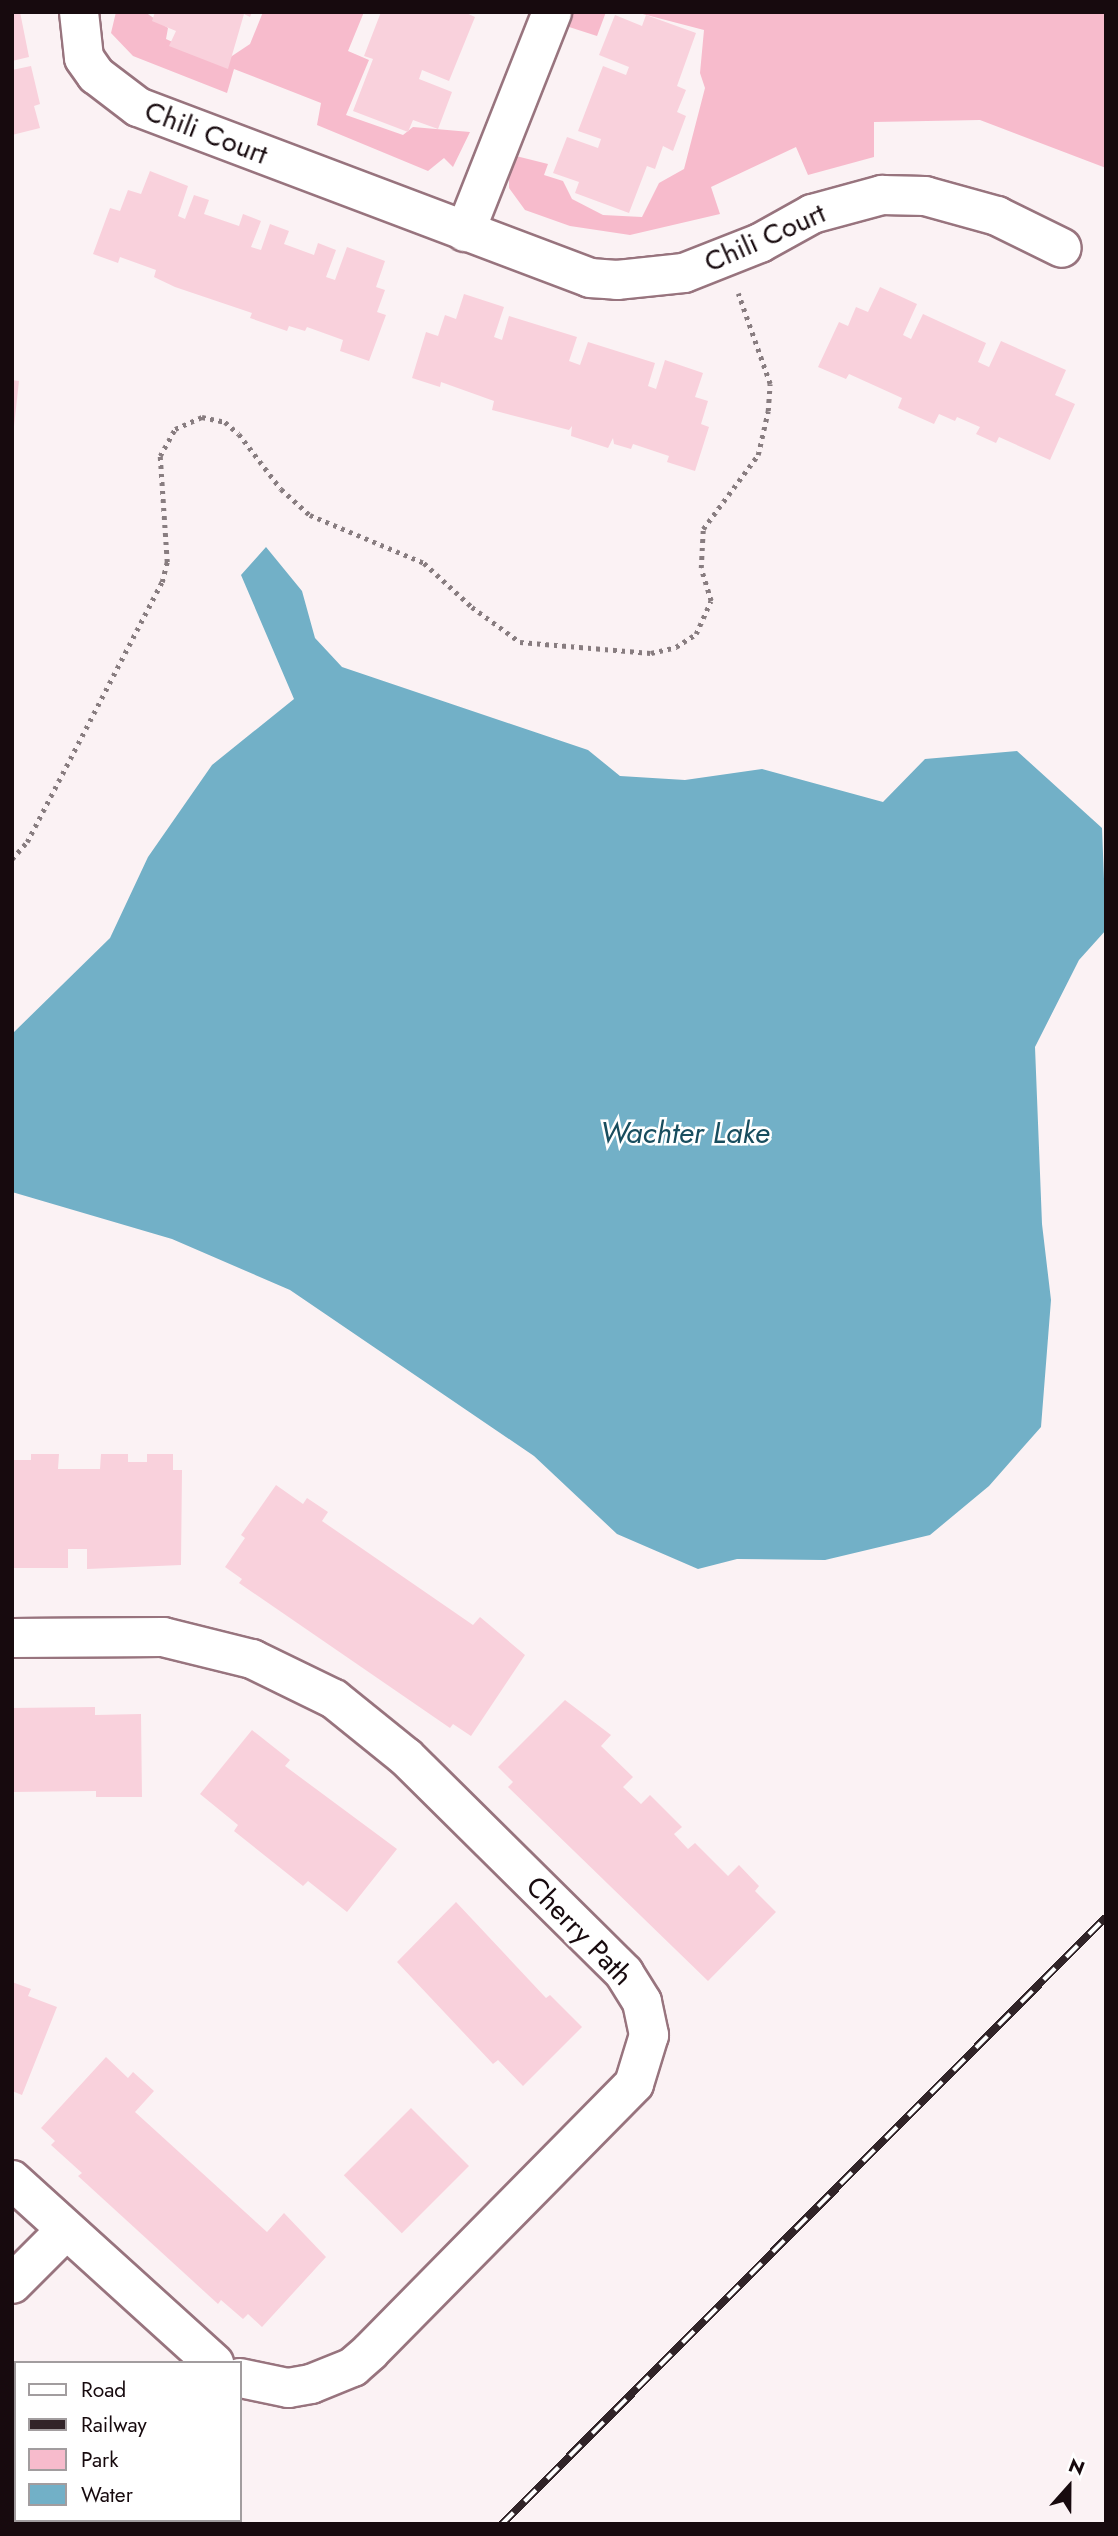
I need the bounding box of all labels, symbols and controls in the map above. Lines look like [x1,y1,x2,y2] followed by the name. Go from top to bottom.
[140,94,272,172] street label: Chili Court
[699,196,831,280] street label: Chili Court
[600,1115,770,1151] water label: Wachter Lake
[519,1870,639,1992] street label: Cherry Path
[14,2361,242,2522] legend
[81,2375,126,2405] text: Road
[81,2410,147,2440] text: Railway
[81,2445,118,2475] text: Park
[1034,2452,1104,2522] north arrow
[1065,2452,1089,2482] text: N
[81,2480,133,2510] text: Water

